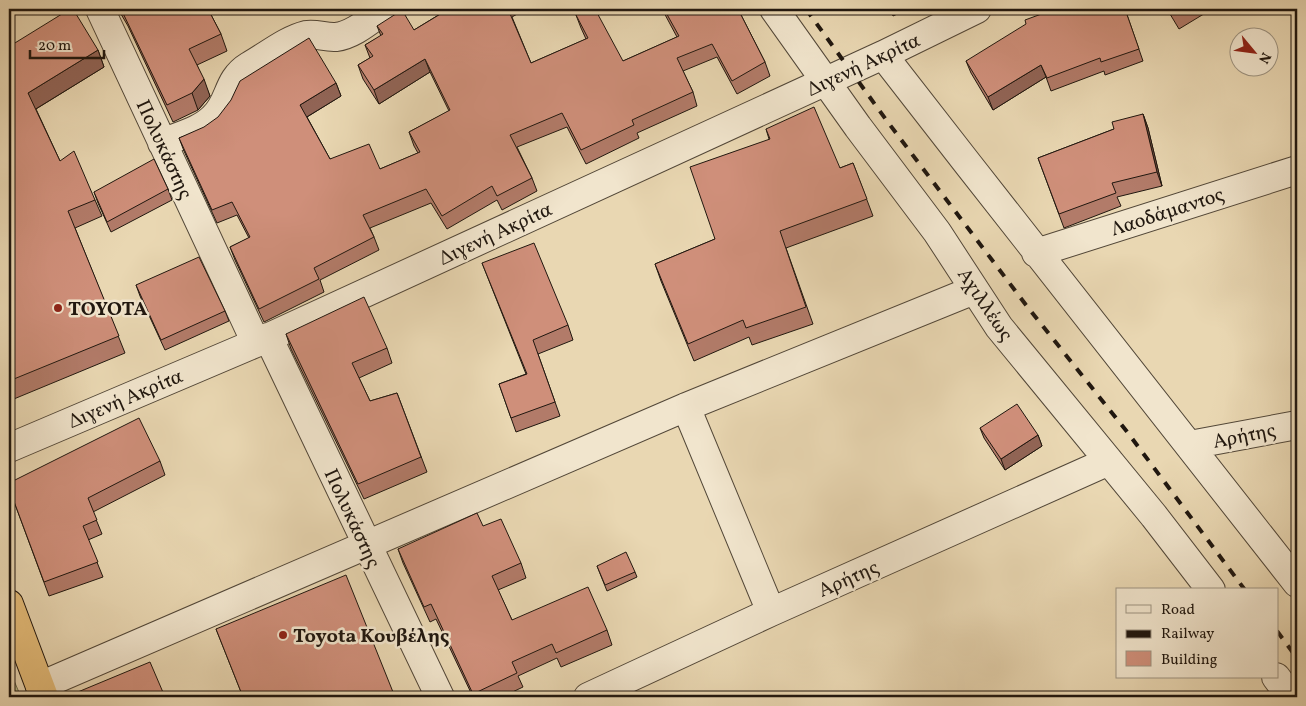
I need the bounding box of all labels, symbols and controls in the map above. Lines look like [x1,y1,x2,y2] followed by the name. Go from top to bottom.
[802,27,925,104] street label: Διγενή Ακρίτα
[30,28,104,60] scale bar
[1228,28,1278,78] north arrow
[38,36,71,57] text: 20 m
[1253,49,1275,67] text: N
[128,95,199,204] street label: Πολυκάστης
[1107,181,1228,244] street label: Λαοδάμαντος
[434,196,557,273] street label: Διγενή Ακρίτα
[950,263,1019,347] street label: Αχιλλέως
[68,296,148,324] place label: TOYOTA
[52,302,64,314] marker: TOYOTA
[64,363,188,437] street label: Διγενή Ακρίτα
[1211,417,1278,457] street label: Αρήτης
[316,464,387,573] street label: Πολυκάστης
[814,554,884,606] street label: Αρήτης
[1116,588,1278,678] legend
[1161,600,1195,621] text: Road
[293,623,449,651] place label: Toyota Κουβέλης
[1161,624,1214,645] text: Railway
[277,629,289,641] marker: Toyota Κουβέλης
[1161,650,1218,671] text: Building

